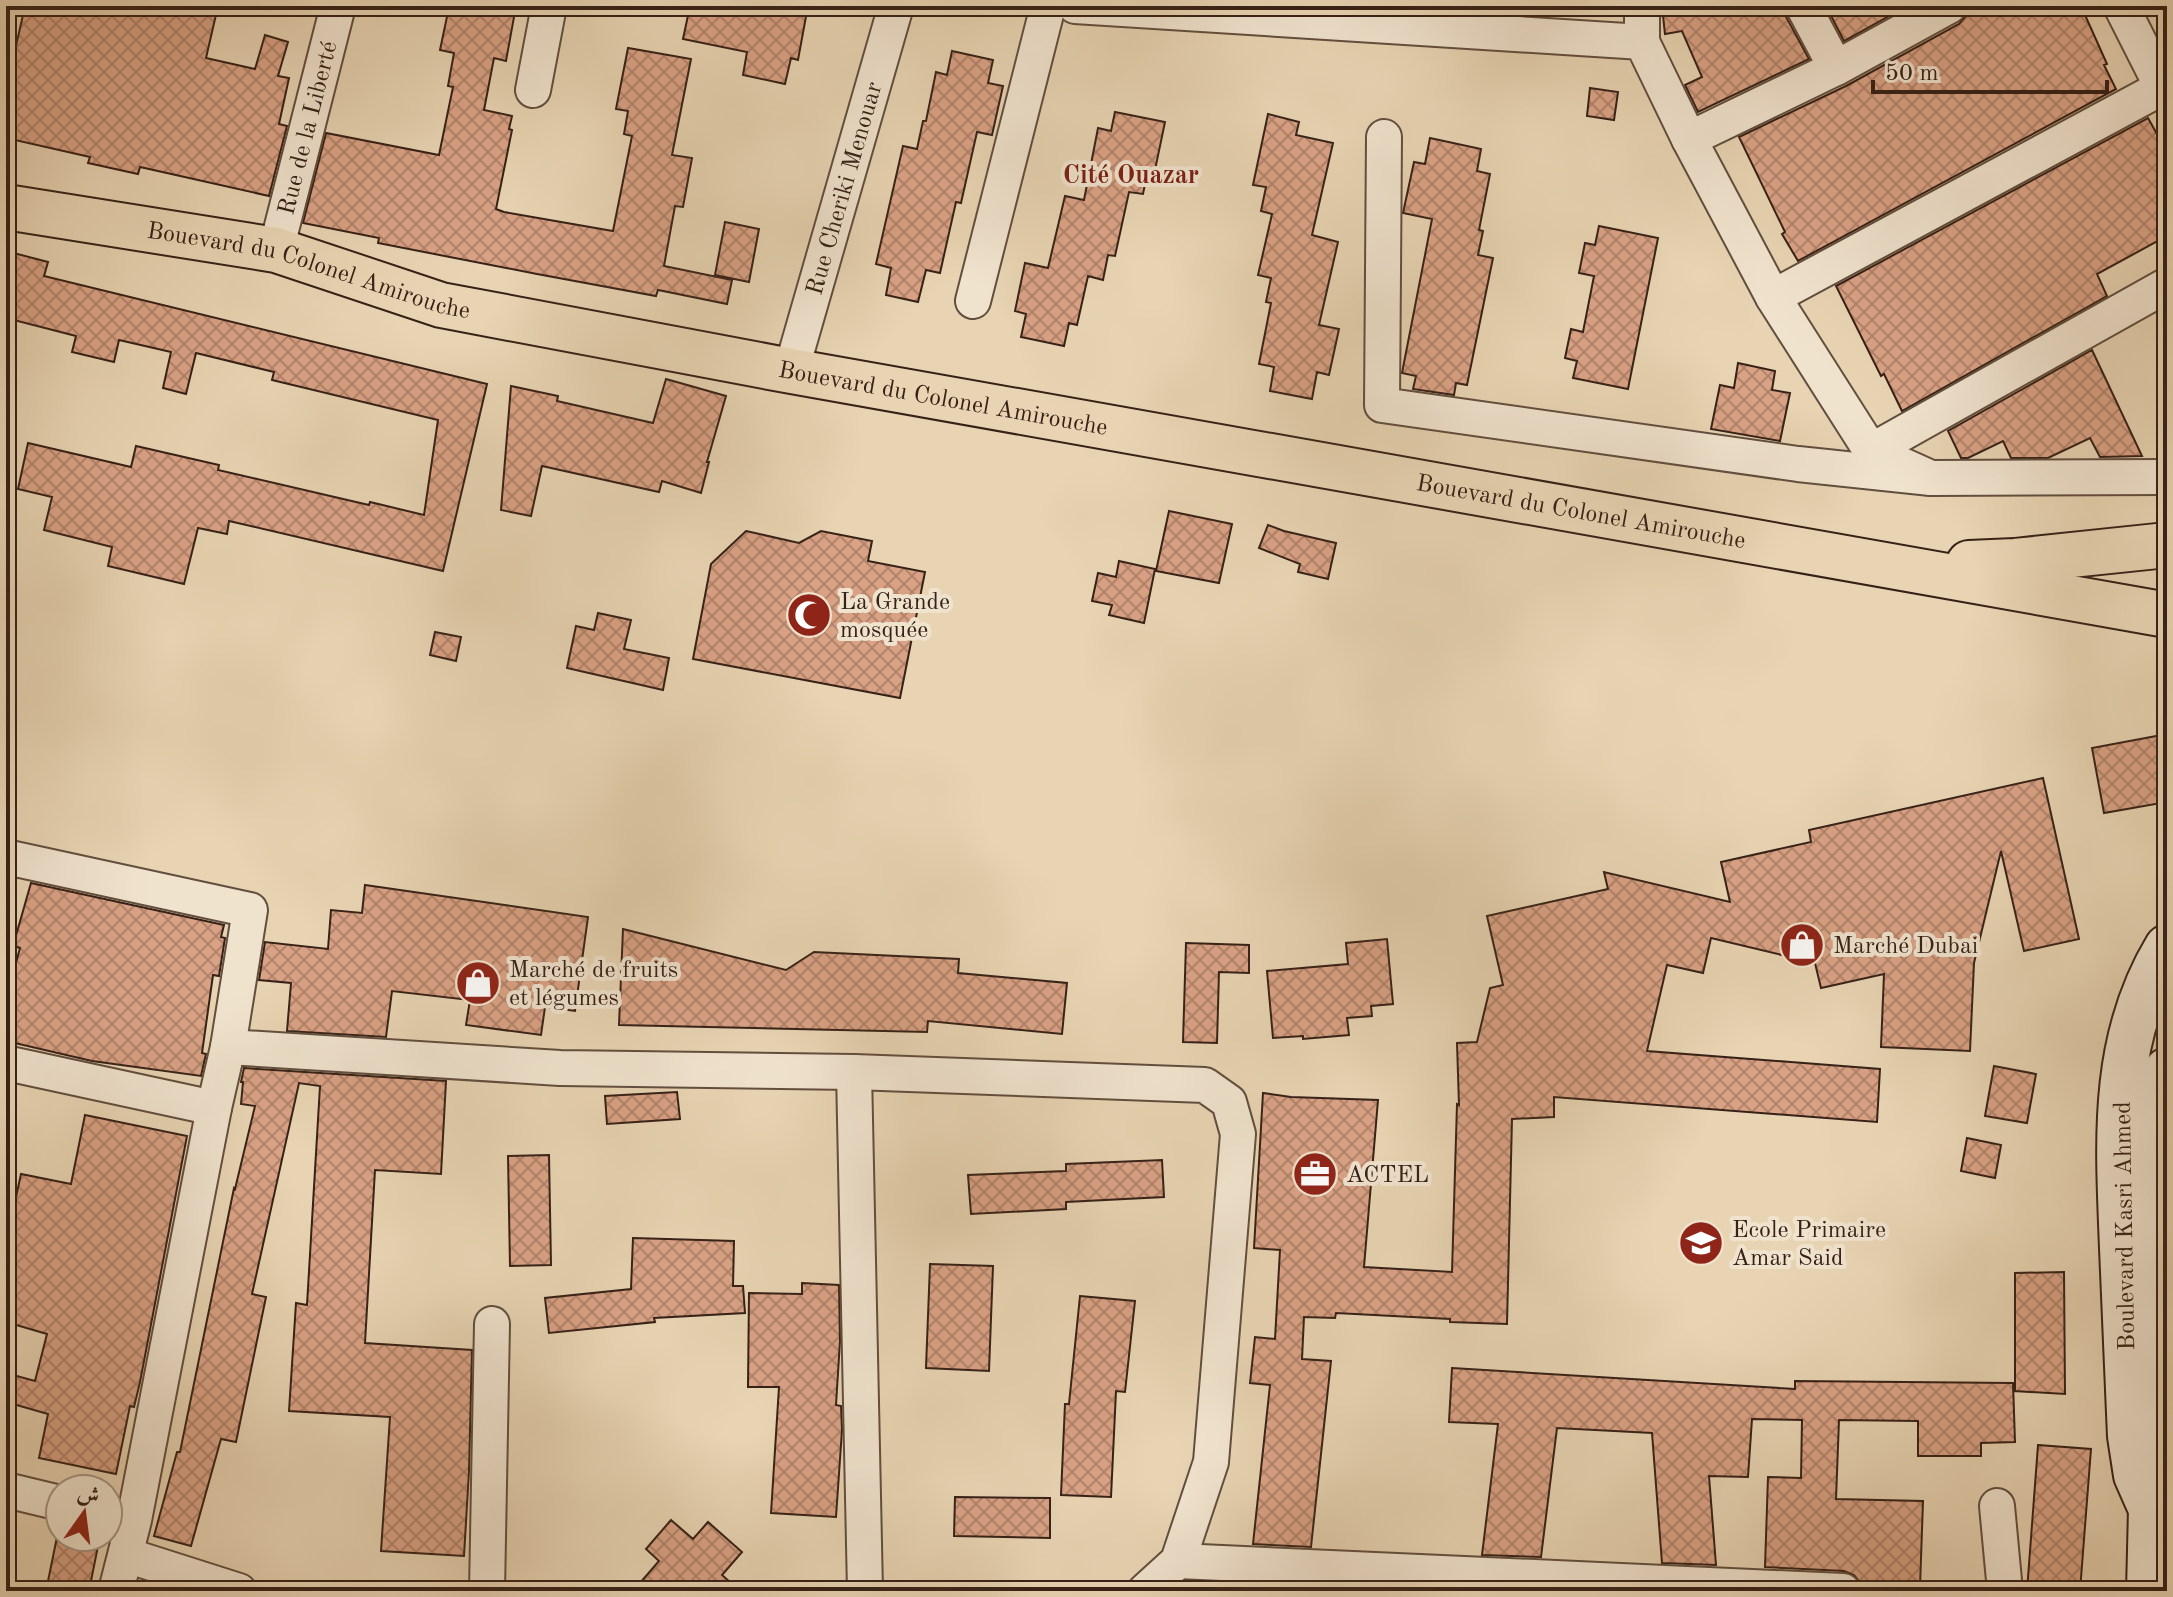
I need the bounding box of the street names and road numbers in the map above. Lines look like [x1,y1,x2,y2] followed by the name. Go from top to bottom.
[275,39,343,218] street label: Rue de la Liberté
[803,79,888,298] street label: Rue Cheriki Menouar
[145,220,472,324] street label: Bouevard du Colonel Amirouche
[776,359,1109,441] street label: Bouevard du Colonel Amirouche
[1414,472,1747,554] street label: Bouevard du Colonel Amirouche
[2112,1101,2140,1351] street label: Boulevard Kasri Ahmed

